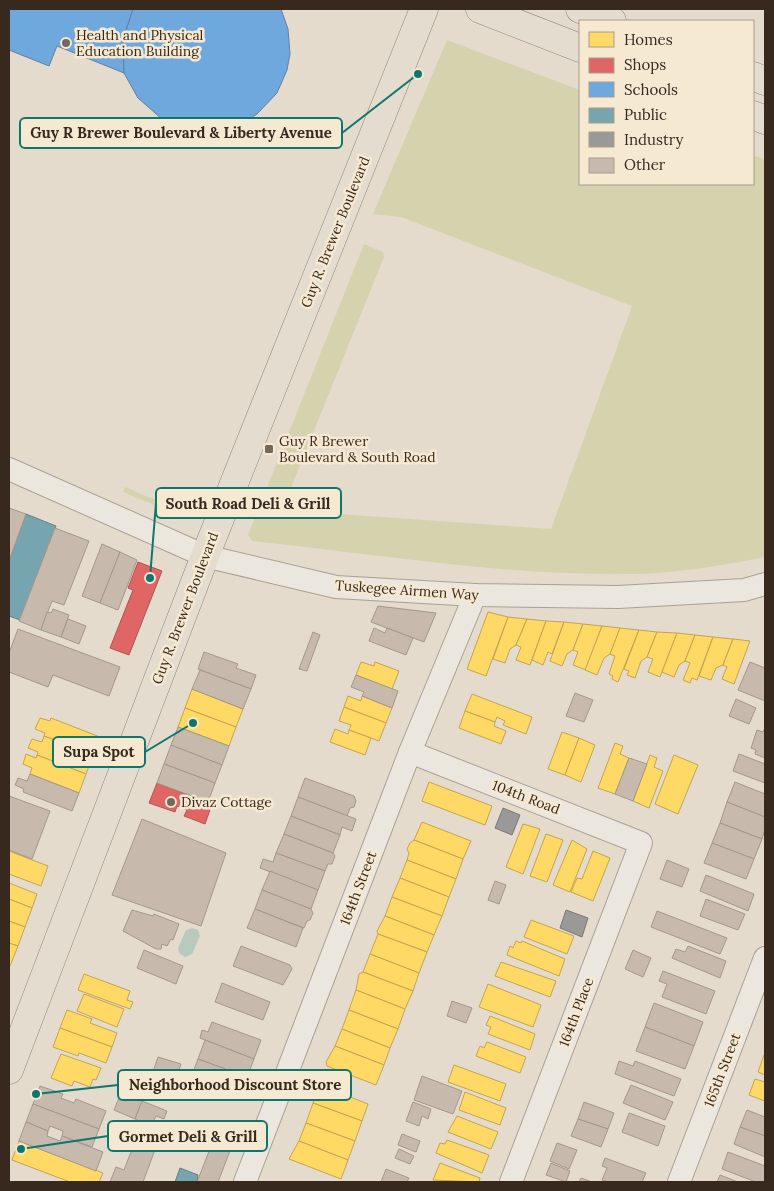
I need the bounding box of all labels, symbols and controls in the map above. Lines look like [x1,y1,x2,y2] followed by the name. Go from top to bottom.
[579,20,754,185] legend
[76,26,204,60] place label: Health and Physical Education Building
[624,30,673,49] text: Homes
[60,37,72,49] marker: Health and Physical Education Building
[624,55,666,74] text: Shops
[624,80,678,99] text: Schools
[624,105,667,124] text: Public
[20,118,342,148] callout: Guy R Brewer Boulevard & Liberty Avenue
[30,123,332,142] text: Guy R Brewer Boulevard & Liberty Avenue
[624,130,683,149] text: Industry
[296,154,374,310] street label: Guy R. Brewer Boulevard
[624,155,666,174] text: Other
[279,432,436,466] place label: Guy R Brewer Boulevard & South Road
[263,443,275,455] marker: Guy R Brewer Boulevard & South Road
[156,488,341,518] callout: South Road Deli & Grill
[165,494,331,513] text: South Road Deli & Grill
[148,529,222,687] street label: Guy R. Brewer Boulevard
[335,576,480,604] street label: Tuskegee Airmen Way
[53,737,145,767] callout: Supa Spot
[63,742,136,761] text: Supa Spot
[489,776,563,818] street label: 104th Road
[181,793,272,811] place label: Divaz Cottage
[165,796,177,808] marker: Divaz Cottage
[336,848,381,928] street label: 164th Street
[555,974,598,1049] street label: 164th Place
[700,1030,745,1110] street label: 165th Street
[118,1070,351,1100] callout: Neighborhood Discount Store
[129,1075,341,1094] text: Neighborhood Discount Store
[108,1121,267,1151] callout: Gormet Deli & Grill
[119,1127,258,1146] text: Gormet Deli & Grill

